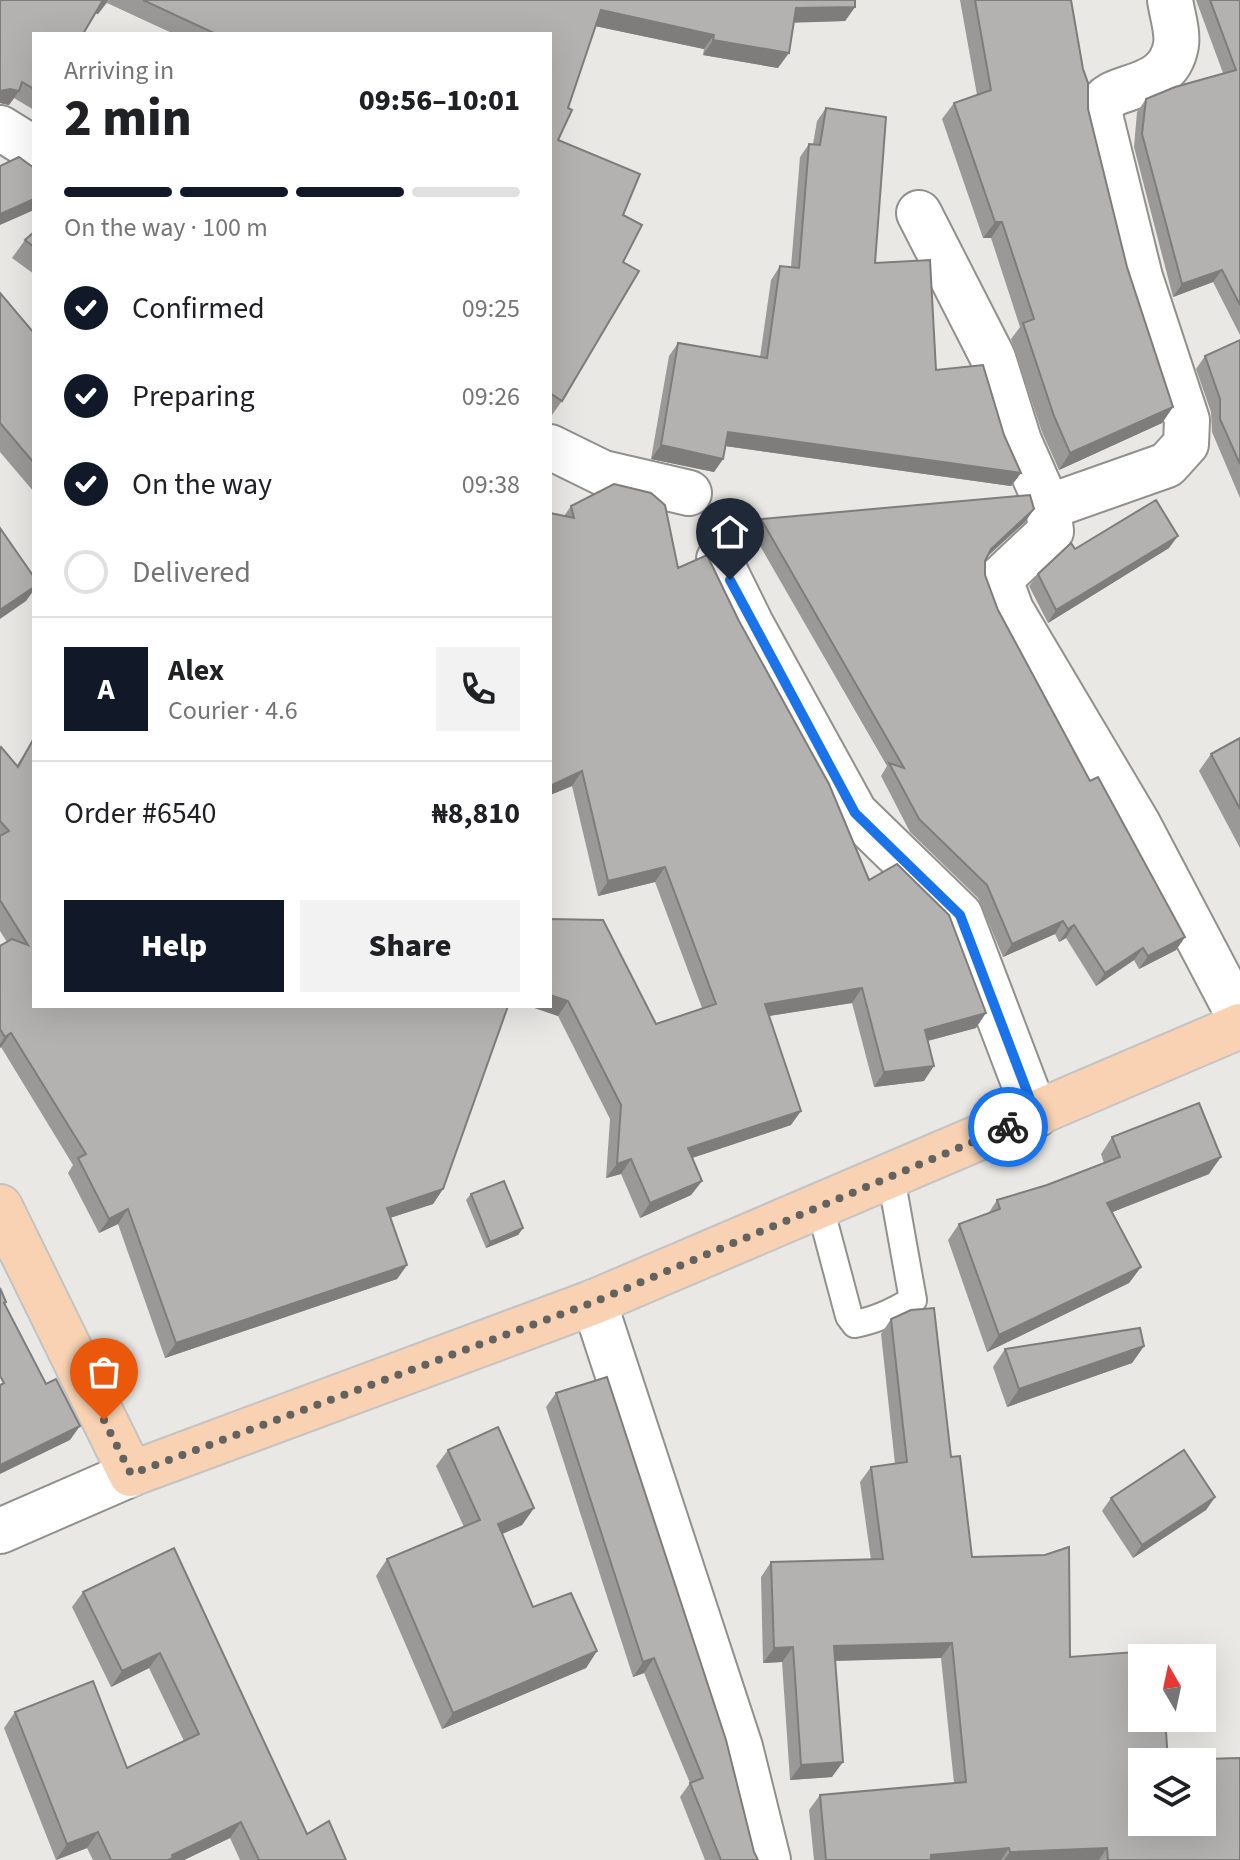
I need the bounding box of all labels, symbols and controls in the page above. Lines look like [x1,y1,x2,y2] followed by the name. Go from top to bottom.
[64,52,174,89] text: Arriving in
[359,79,520,122] text: 09:56–10:01
[64,82,192,156] text: 2 min
[64,209,268,246] text: On the way · 100 m
[64,286,108,330] icon: check
[132,287,265,330] text: Confirmed
[462,290,520,327] text: 09:25
[64,374,108,418] icon: check
[132,375,255,418] text: Preparing
[462,378,520,415] text: 09:26
[64,462,108,506] icon: check
[132,463,272,506] text: On the way
[462,466,520,503] text: 09:38
[696,498,764,580] pin
[708,510,752,554] icon: home
[132,551,251,594] text: Delivered
[436,647,520,731] button: phone
[168,649,224,692] text: Alex
[97,668,115,711] text: A
[168,692,298,729] text: Courier · 4.6
[64,792,217,835] text: Order #6540
[432,792,520,835] text: ₦8,810
[64,900,284,992] button: Help
[300,900,520,992] button: Share
[968,1087,1048,1167] courier
[986,1105,1030,1149] icon: bike
[70,1338,138,1420] pin
[82,1350,126,1394] icon: bag
[1128,1644,1216,1732] north arrow
[1128,1644,1216,1836] map controls
[1128,1748,1216,1836] button: layers

